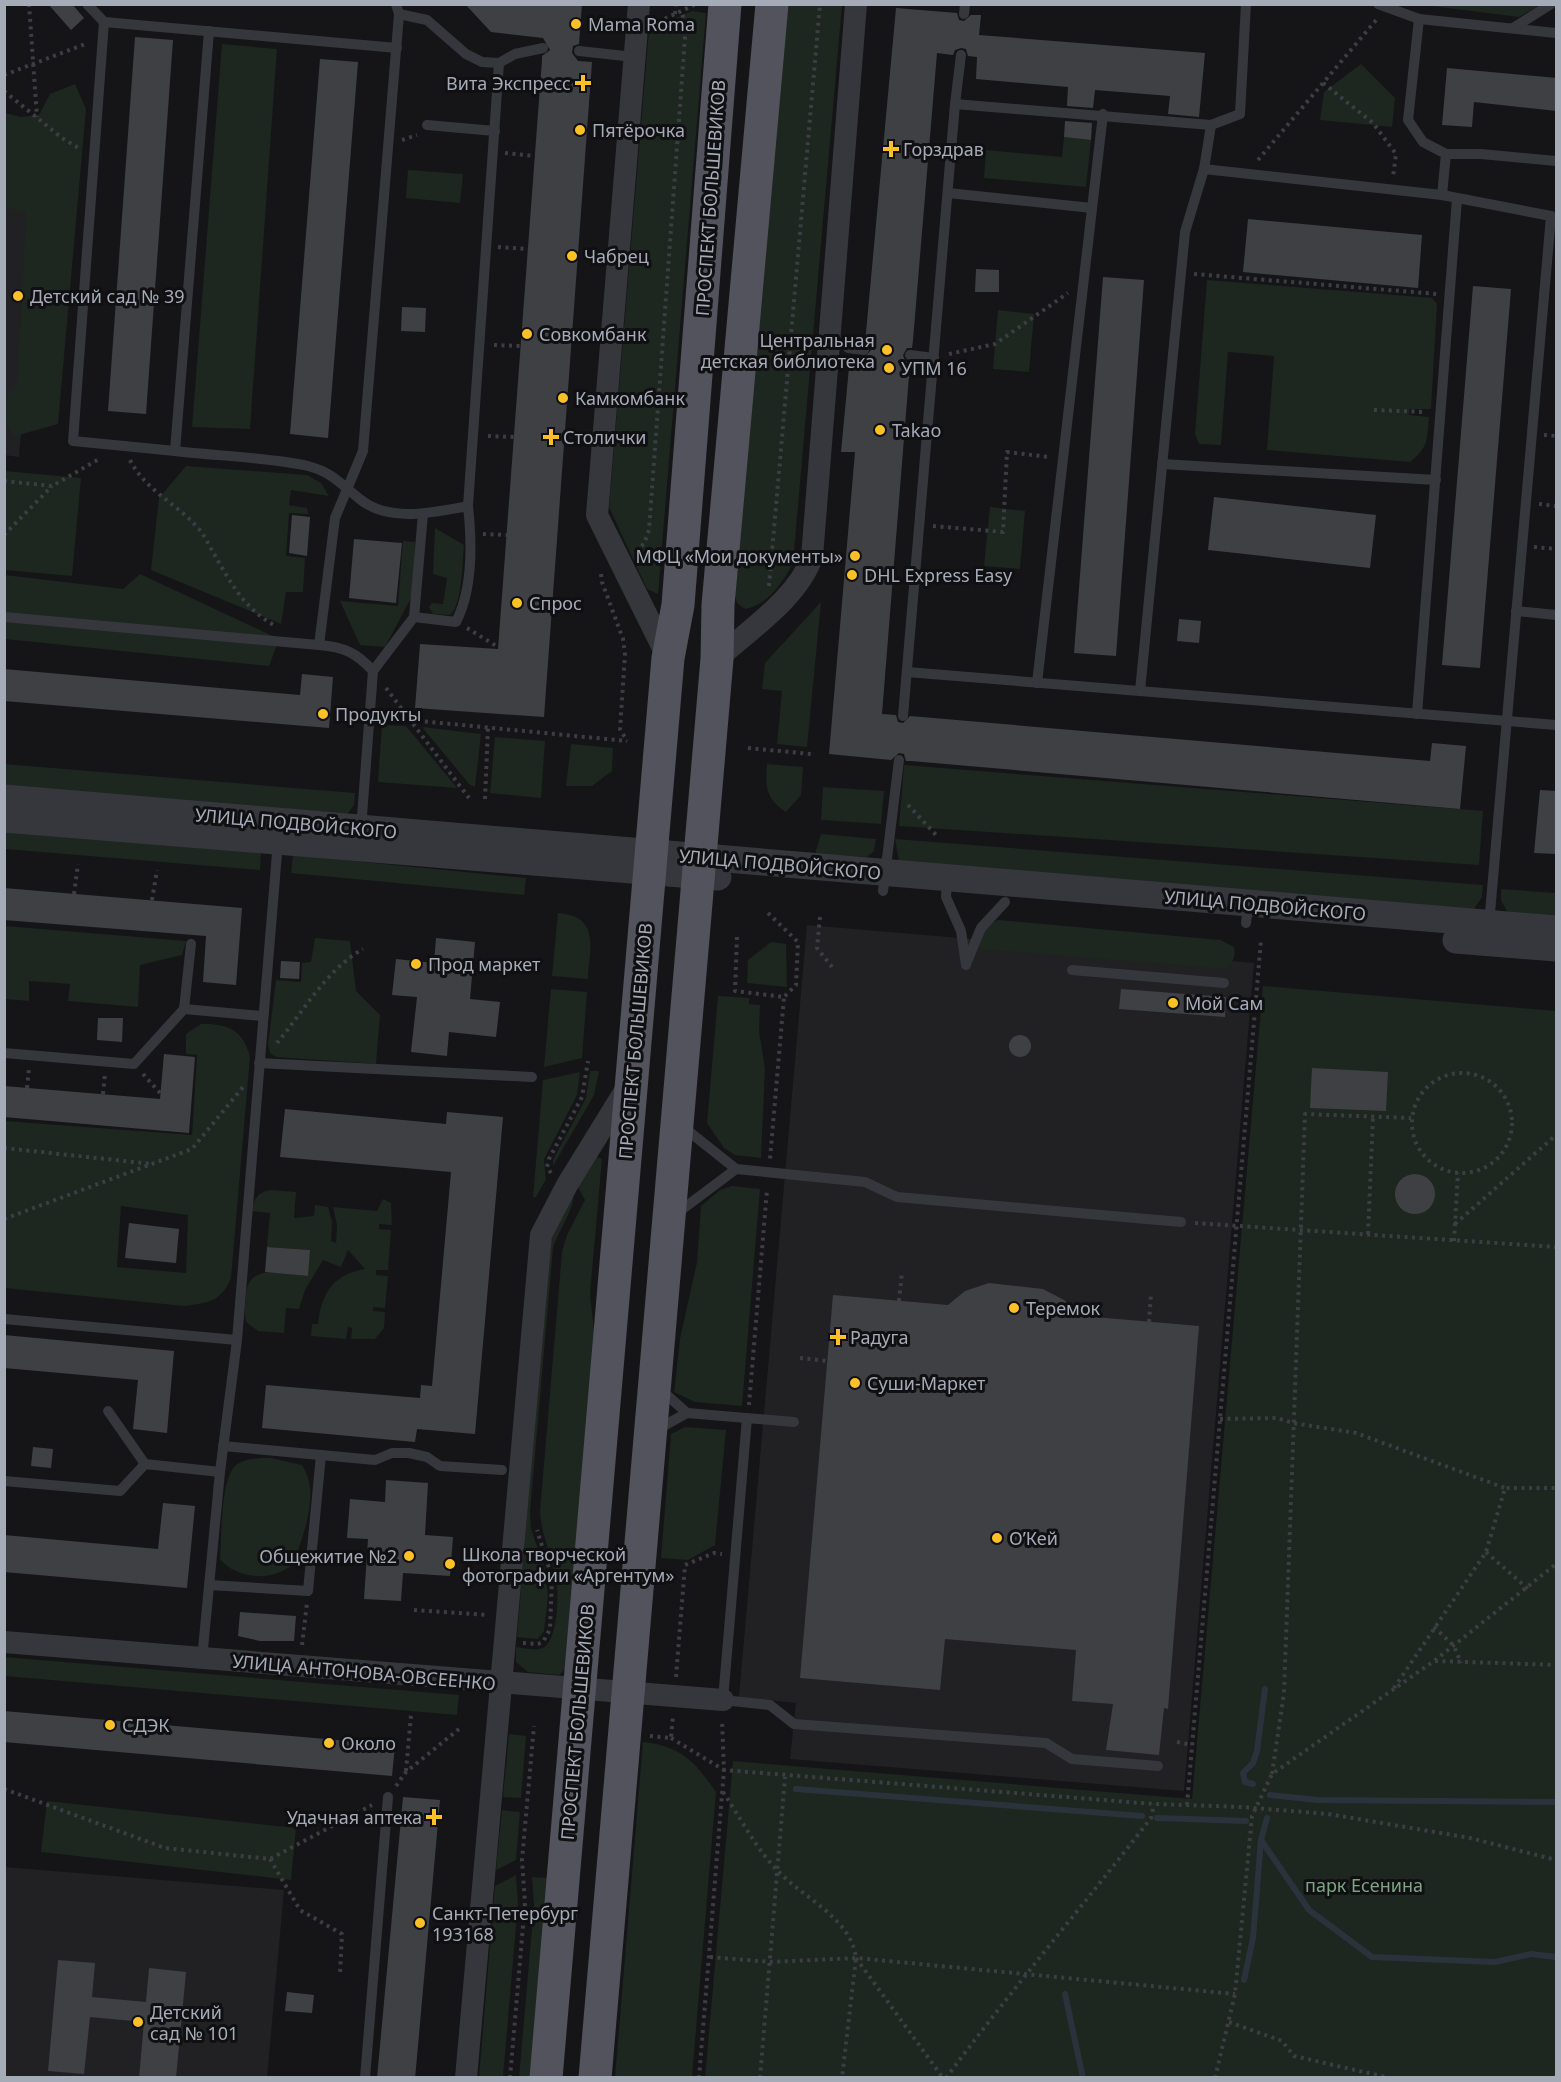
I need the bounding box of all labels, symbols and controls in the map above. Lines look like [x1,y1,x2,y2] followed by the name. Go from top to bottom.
[588,12,695,36] place label: Mama Roma
[569,17,583,31] marker: Mama Roma
[446,71,571,95] place label: Вита Экспресс
[576,76,590,90] marker: Вита Экспресс
[690,79,730,317] street label: ПРОСПЕКТ БОЛЬШЕВИКОВ
[592,118,685,142] place label: Пятёрочка
[573,123,587,137] marker: Пятёрочка
[903,137,984,161] place label: Горздрав
[884,142,898,156] marker: Горздрав
[584,244,649,268] place label: Чабрец
[565,249,579,263] marker: Чабрец
[30,284,185,308] place label: Детский сад № 39
[11,289,25,303] marker: Детский сад № 39
[539,322,647,346] place label: Совкомбанк
[520,327,534,341] marker: Совкомбанк
[701,328,875,373] place label: Центральная детская библиотека
[880,343,894,357] marker: Центральная детская библиотека
[901,356,967,380] place label: УПМ 16
[882,361,896,375] marker: УПМ 16
[575,386,685,410] place label: Камкомбанк
[556,391,570,405] marker: Камкомбанк
[892,418,941,442] place label: Takao
[873,423,887,437] marker: Takao
[563,425,646,449] place label: Столички
[544,430,558,444] marker: Столички
[636,544,843,568] place label: МФЦ «Мои документы»
[848,549,862,563] marker: МФЦ «Мои документы»
[864,563,1013,587] place label: DHL Express Easy
[845,568,859,582] marker: DHL Express Easy
[529,591,582,615] place label: Спрос
[510,596,524,610] marker: Спрос
[335,702,421,726] place label: Продукты
[316,707,330,721] marker: Продукты
[194,802,398,844] street label: УЛИЦА ПОДВОЙСКОГО
[678,843,882,885] street label: УЛИЦА ПОДВОЙСКОГО
[1163,884,1367,926] street label: УЛИЦА ПОДВОЙСКОГО
[613,922,657,1160] street label: ПРОСПЕКТ БОЛЬШЕВИКОВ
[428,952,541,976] place label: Прод маркет
[409,957,423,971] marker: Прод маркет
[1185,991,1263,1015] place label: Мой Сам
[1166,996,1180,1010] marker: Мой Сам
[1026,1296,1101,1320] place label: Теремок
[1007,1301,1021,1315] marker: Теремок
[850,1325,908,1349] place label: Радуга
[831,1330,845,1344] marker: Радуга
[867,1371,986,1395] place label: Суши-Маркет
[848,1376,862,1390] marker: Суши-Маркет
[1009,1526,1058,1550] place label: О’Кей
[990,1531,1004,1545] marker: О’Кей
[462,1542,674,1587] place label: Школа творческой фотографии «Аргентум»
[259,1544,397,1568] place label: Общежитие №2
[402,1549,416,1563] marker: Общежитие №2
[443,1557,457,1571] marker: Школа творческой фотографии «Аргентум»
[555,1603,599,1841] street label: ПРОСПЕКТ БОЛЬШЕВИКОВ
[231,1649,497,1695] street label: УЛИЦА АНТОНОВА-ОВСЕЕНКО
[122,1713,170,1737] place label: СДЭК
[103,1718,117,1732] marker: СДЭК
[341,1731,396,1755] place label: Около
[322,1736,336,1750] marker: Около
[287,1805,422,1829] place label: Удачная аптека
[427,1810,441,1824] marker: Удачная аптека
[1305,1873,1423,1897] park label: парк Есенина
[432,1901,578,1946] place label: Санкт-Петербург 193168
[413,1916,427,1930] marker: Санкт-Петербург 193168
[150,2000,238,2045] place label: Детский сад № 101
[131,2015,145,2029] marker: Детский сад № 101

